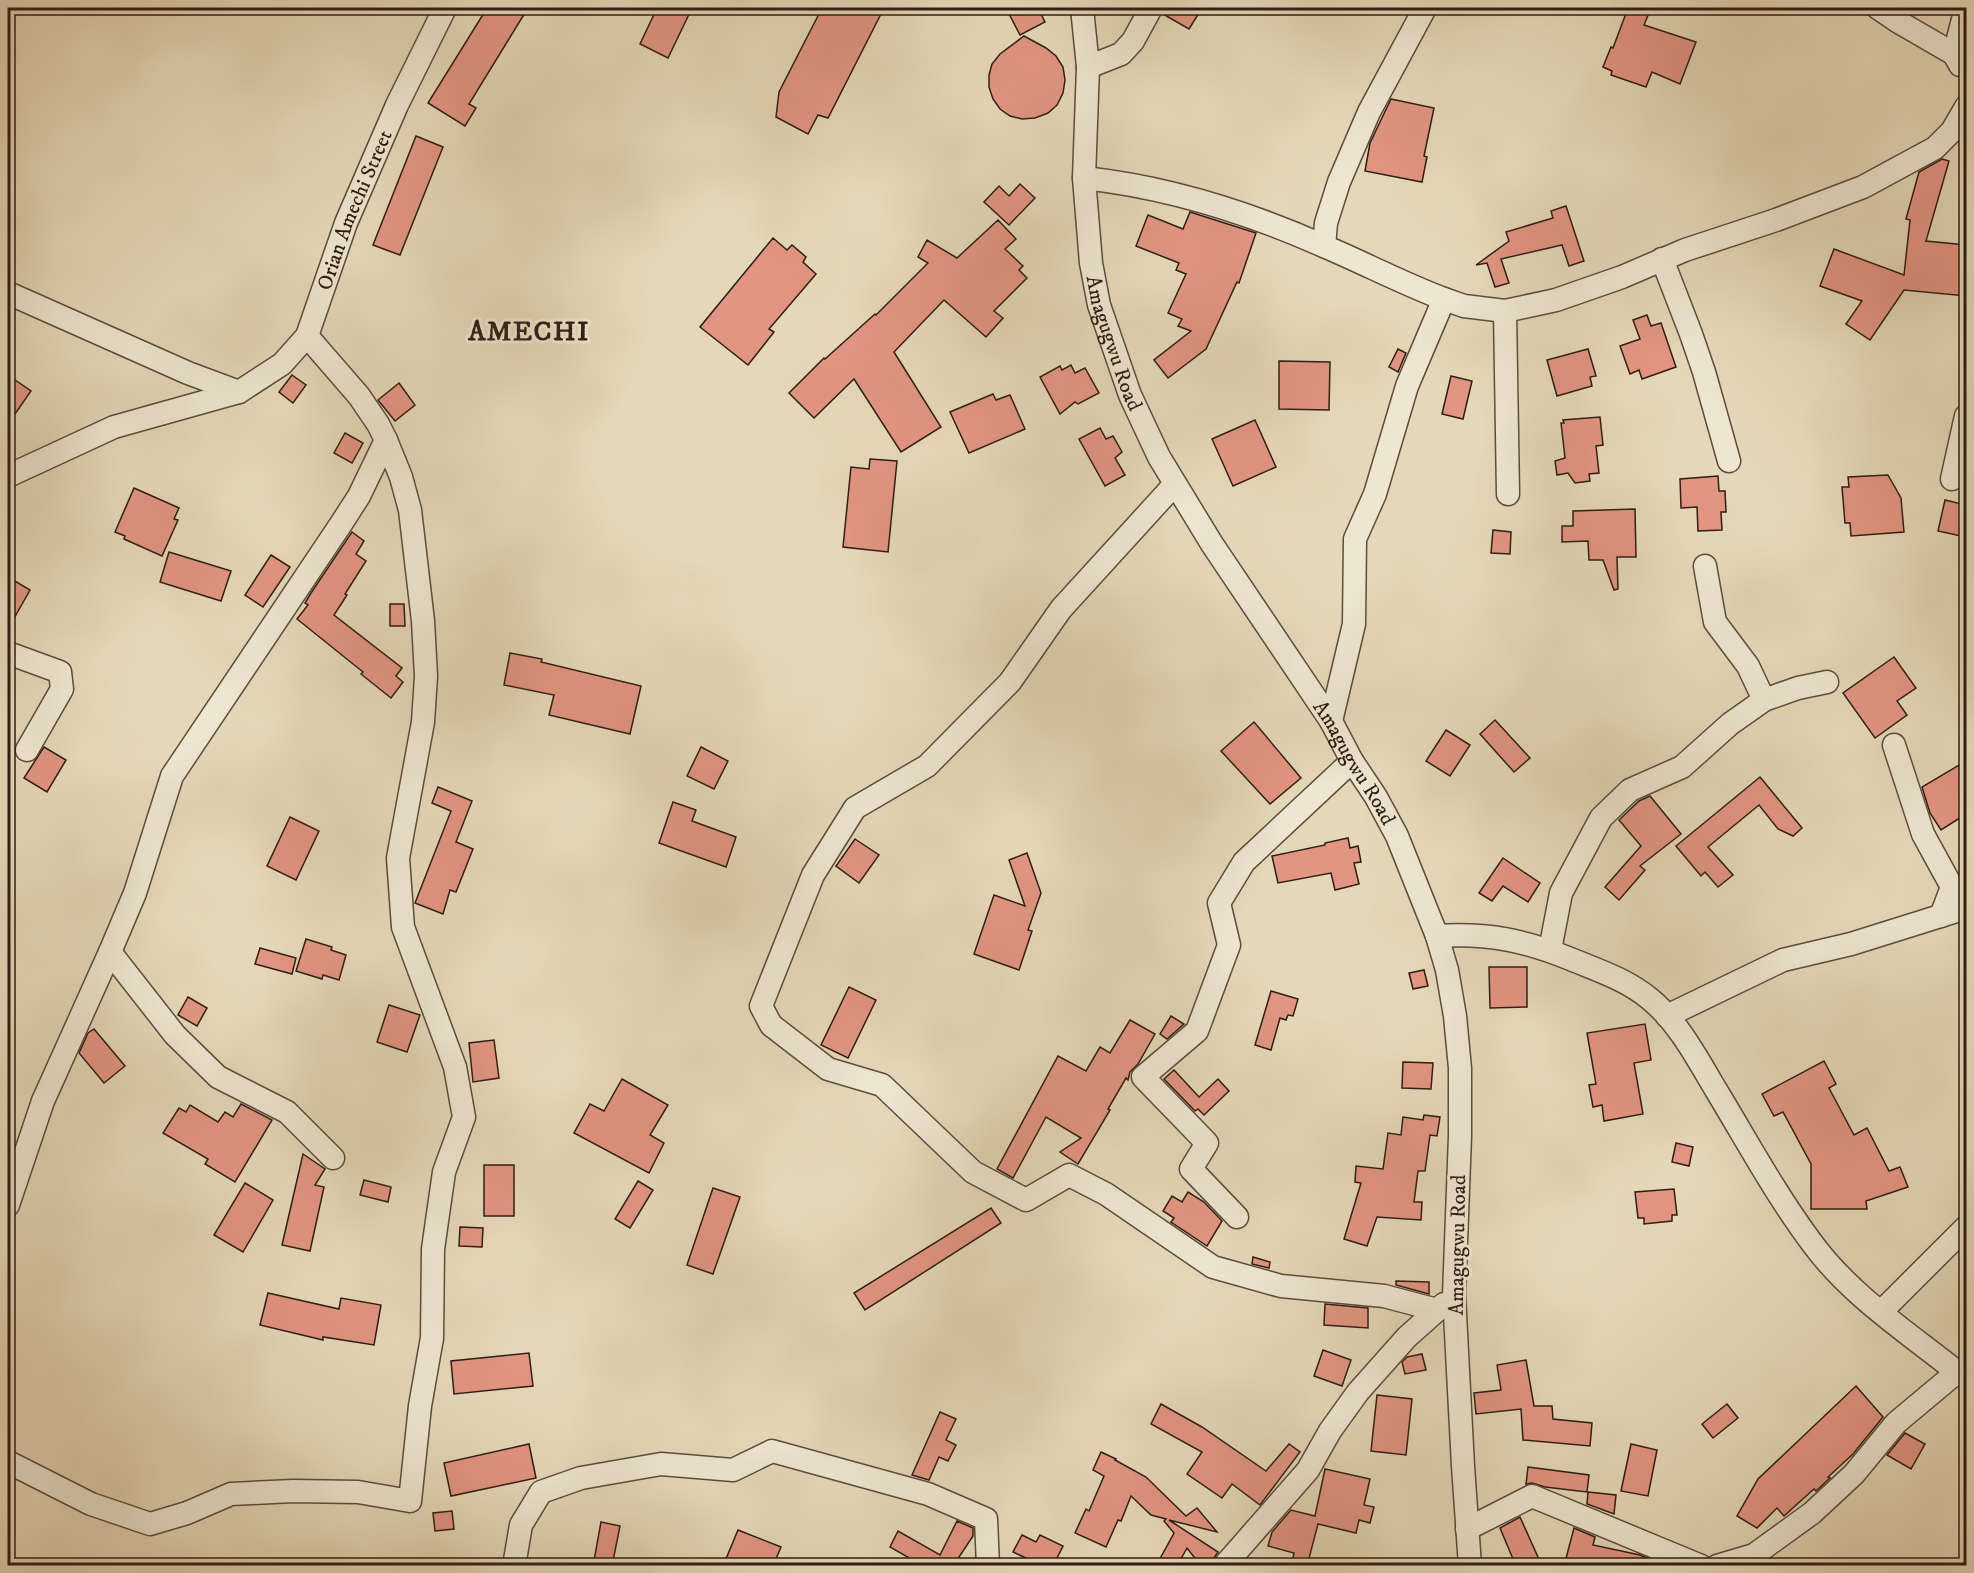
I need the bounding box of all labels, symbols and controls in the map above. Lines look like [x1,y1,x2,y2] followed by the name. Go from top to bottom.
[312,126,399,294] street label: Orian Amechi Street
[1080,274,1148,416] street label: Amagugwu Road
[467,315,590,349] district label: AMECHI
[1307,696,1401,830] street label: Amagugwu Road
[1444,1174,1472,1316] street label: Amagugwu Road

